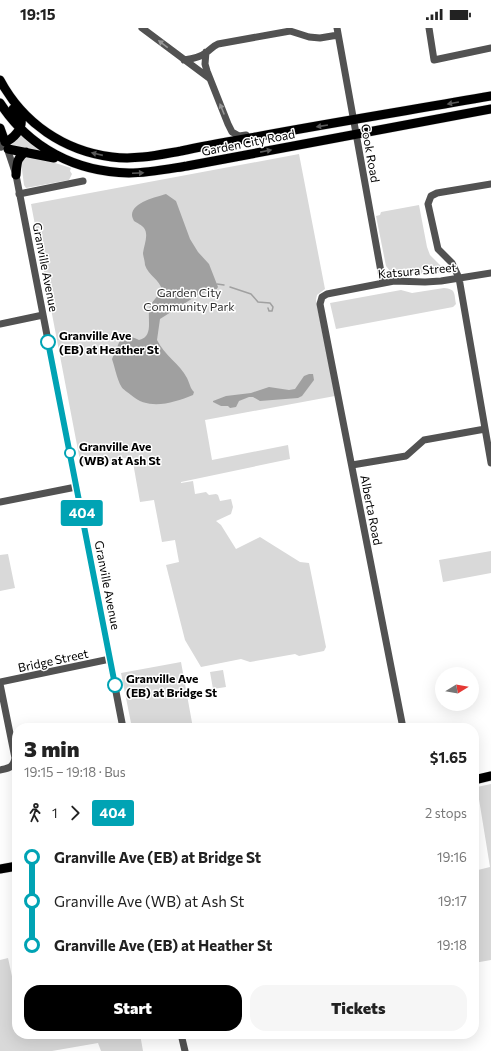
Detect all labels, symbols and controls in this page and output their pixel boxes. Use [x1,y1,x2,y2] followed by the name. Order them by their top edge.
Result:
[20,5,56,23] text: 19:15
[157,40,168,48] one-way arrow
[446,100,459,106] one-way arrow
[218,102,224,114] one-way arrow
[316,123,328,129] one-way arrow
[359,123,383,184] street label: Cook Road
[200,126,296,158] street label: Garden City Road
[260,148,272,154] one-way arrow
[91,151,103,157] one-way arrow
[132,169,144,176] one-way arrow
[30,221,62,313] street label: Granville Avenue
[377,260,457,280] street label: Katsura Street
[143,285,235,313] park label: Garden City Community Park
[59,328,159,356] place label: Granville Ave (EB) at Heather St
[40,334,56,350] marker: Granville Ave (EB) at Heather St
[79,439,161,467] place label: Granville Ave (WB) at Ash St
[64,447,76,459] marker: Granville Ave (WB) at Ash St
[358,474,386,546] street label: Alberta Road
[59,500,105,526] line badge: 404
[69,504,95,521] text: 404
[92,539,124,631] street label: Granville Avenue
[17,646,89,674] street label: Bridge Street
[435,667,479,711] north arrow
[435,667,479,711] map controls
[126,671,217,699] place label: Granville Ave (EB) at Bridge St
[107,677,123,693] marker: Granville Ave (EB) at Bridge St
[24,735,80,762] text: 3 min
[430,748,467,766] text: $1.65
[24,764,126,780] text: 19:15 – 19:18 · Bus
[24,802,46,824] icon: walk
[64,802,86,824] icon: forward
[100,804,126,821] text: 404
[52,805,58,821] text: 1
[425,805,467,821] text: 2 stops
[54,848,261,866] text: Granville Ave (EB) at Bridge St
[437,849,467,865] text: 19:16
[54,892,245,910] text: Granville Ave (WB) at Ash St
[438,893,467,909] text: 19:17
[54,936,272,954] text: Granville Ave (EB) at Heather St
[437,937,467,953] text: 19:18
[24,985,242,1031] button: Start
[250,985,467,1031] button: Tickets

